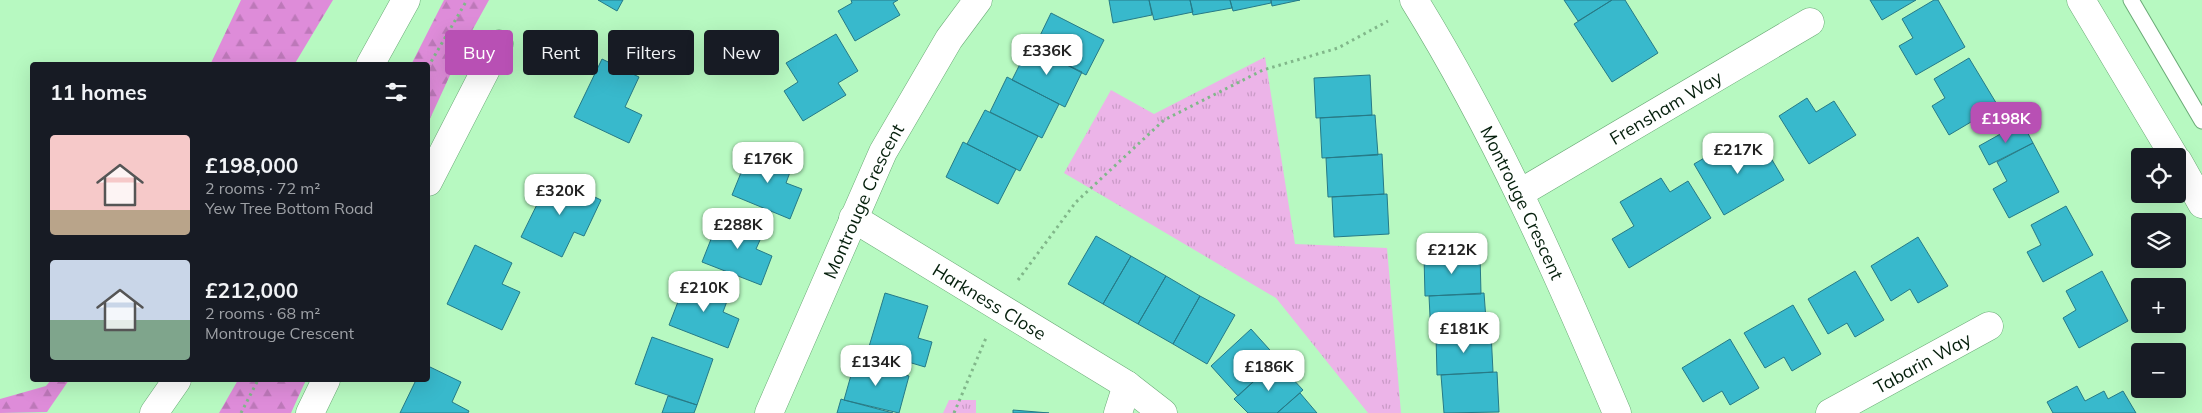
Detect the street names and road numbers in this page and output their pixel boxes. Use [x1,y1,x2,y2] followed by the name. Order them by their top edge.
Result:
[1605,65,1726,149] street label: Frensham Way
[818,119,909,282] street label: Montrouge Crescent
[1476,122,1569,283] street label: Montrouge Crescent
[929,258,1051,345] street label: Harkness Close
[1870,327,1975,398] street label: Tabarin Way

